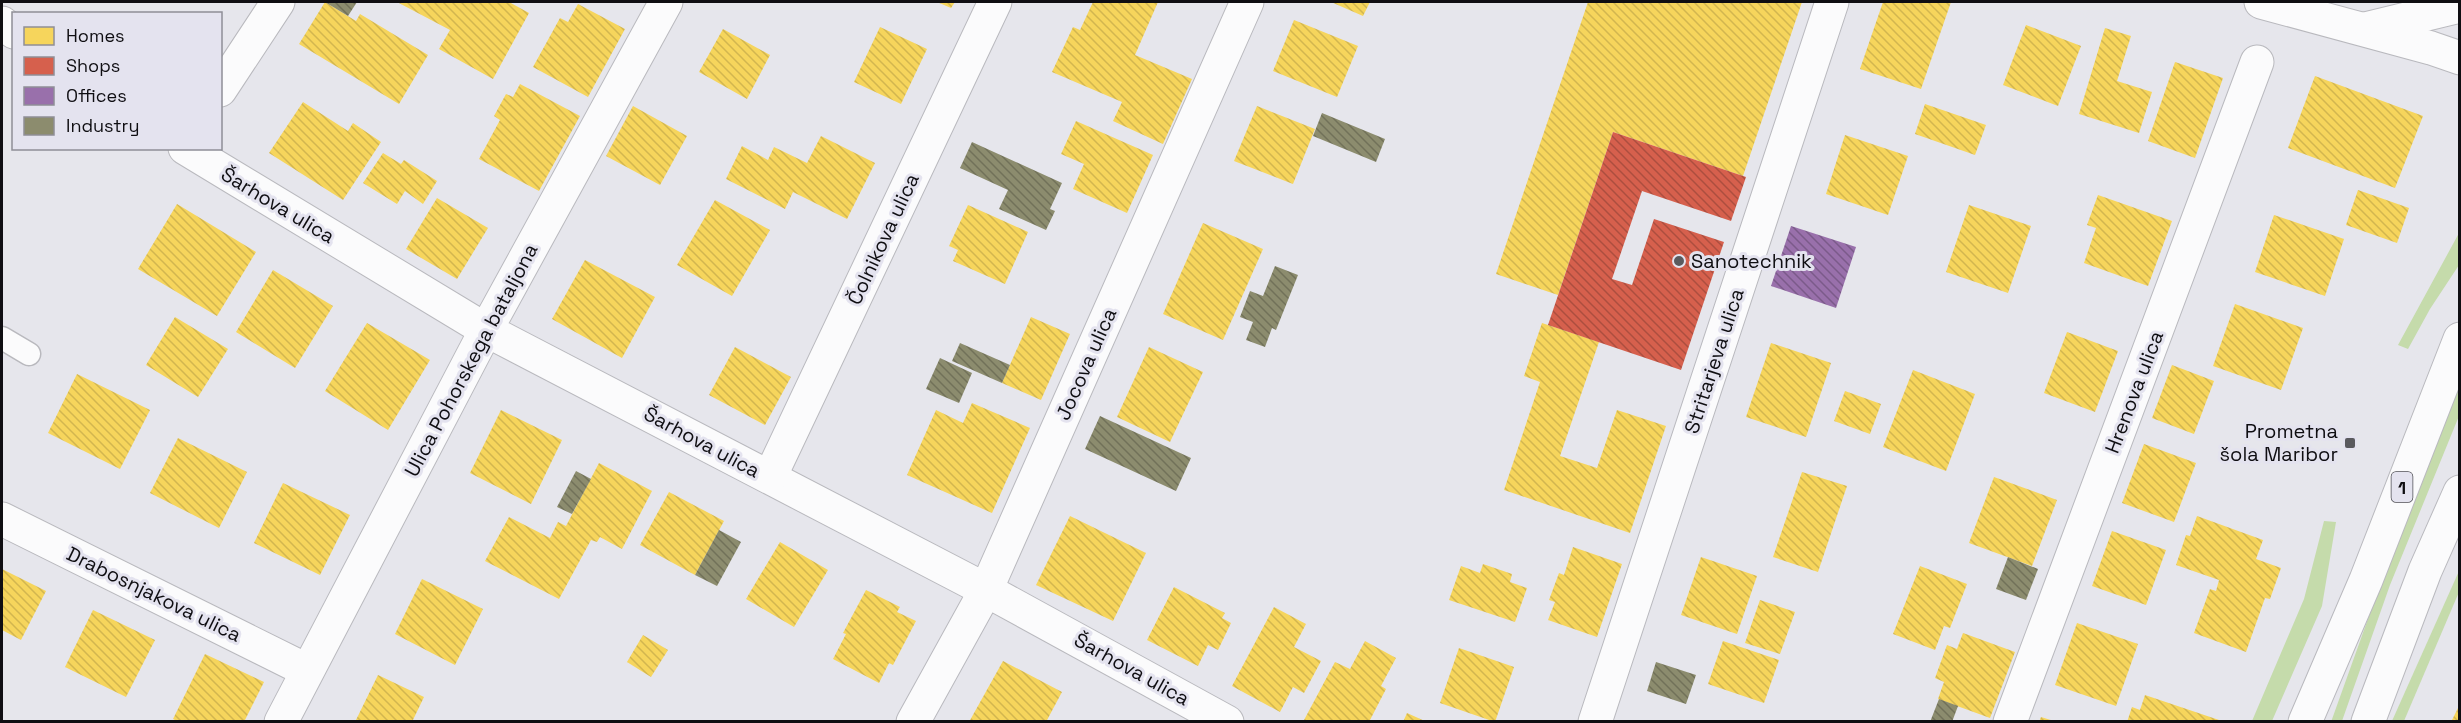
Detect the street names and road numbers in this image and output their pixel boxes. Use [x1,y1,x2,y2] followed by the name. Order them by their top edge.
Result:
[216,161,340,249] street label: Šarhova ulica
[841,169,925,309] street label: Čolnikova ulica
[398,239,544,481] street label: Ulica Pohorskega bataljona
[1678,285,1750,437] street label: Stritarjeva ulica
[1050,304,1122,424] street label: Jocova ulica
[2099,327,2169,457] street label: Hrenova ulica
[639,400,765,484] street label: Šarhova ulica
[2392,472,2412,502] road number: 1
[62,540,246,648] street label: Drabosnjakova ulica
[1070,627,1194,711] street label: Šarhova ulica

